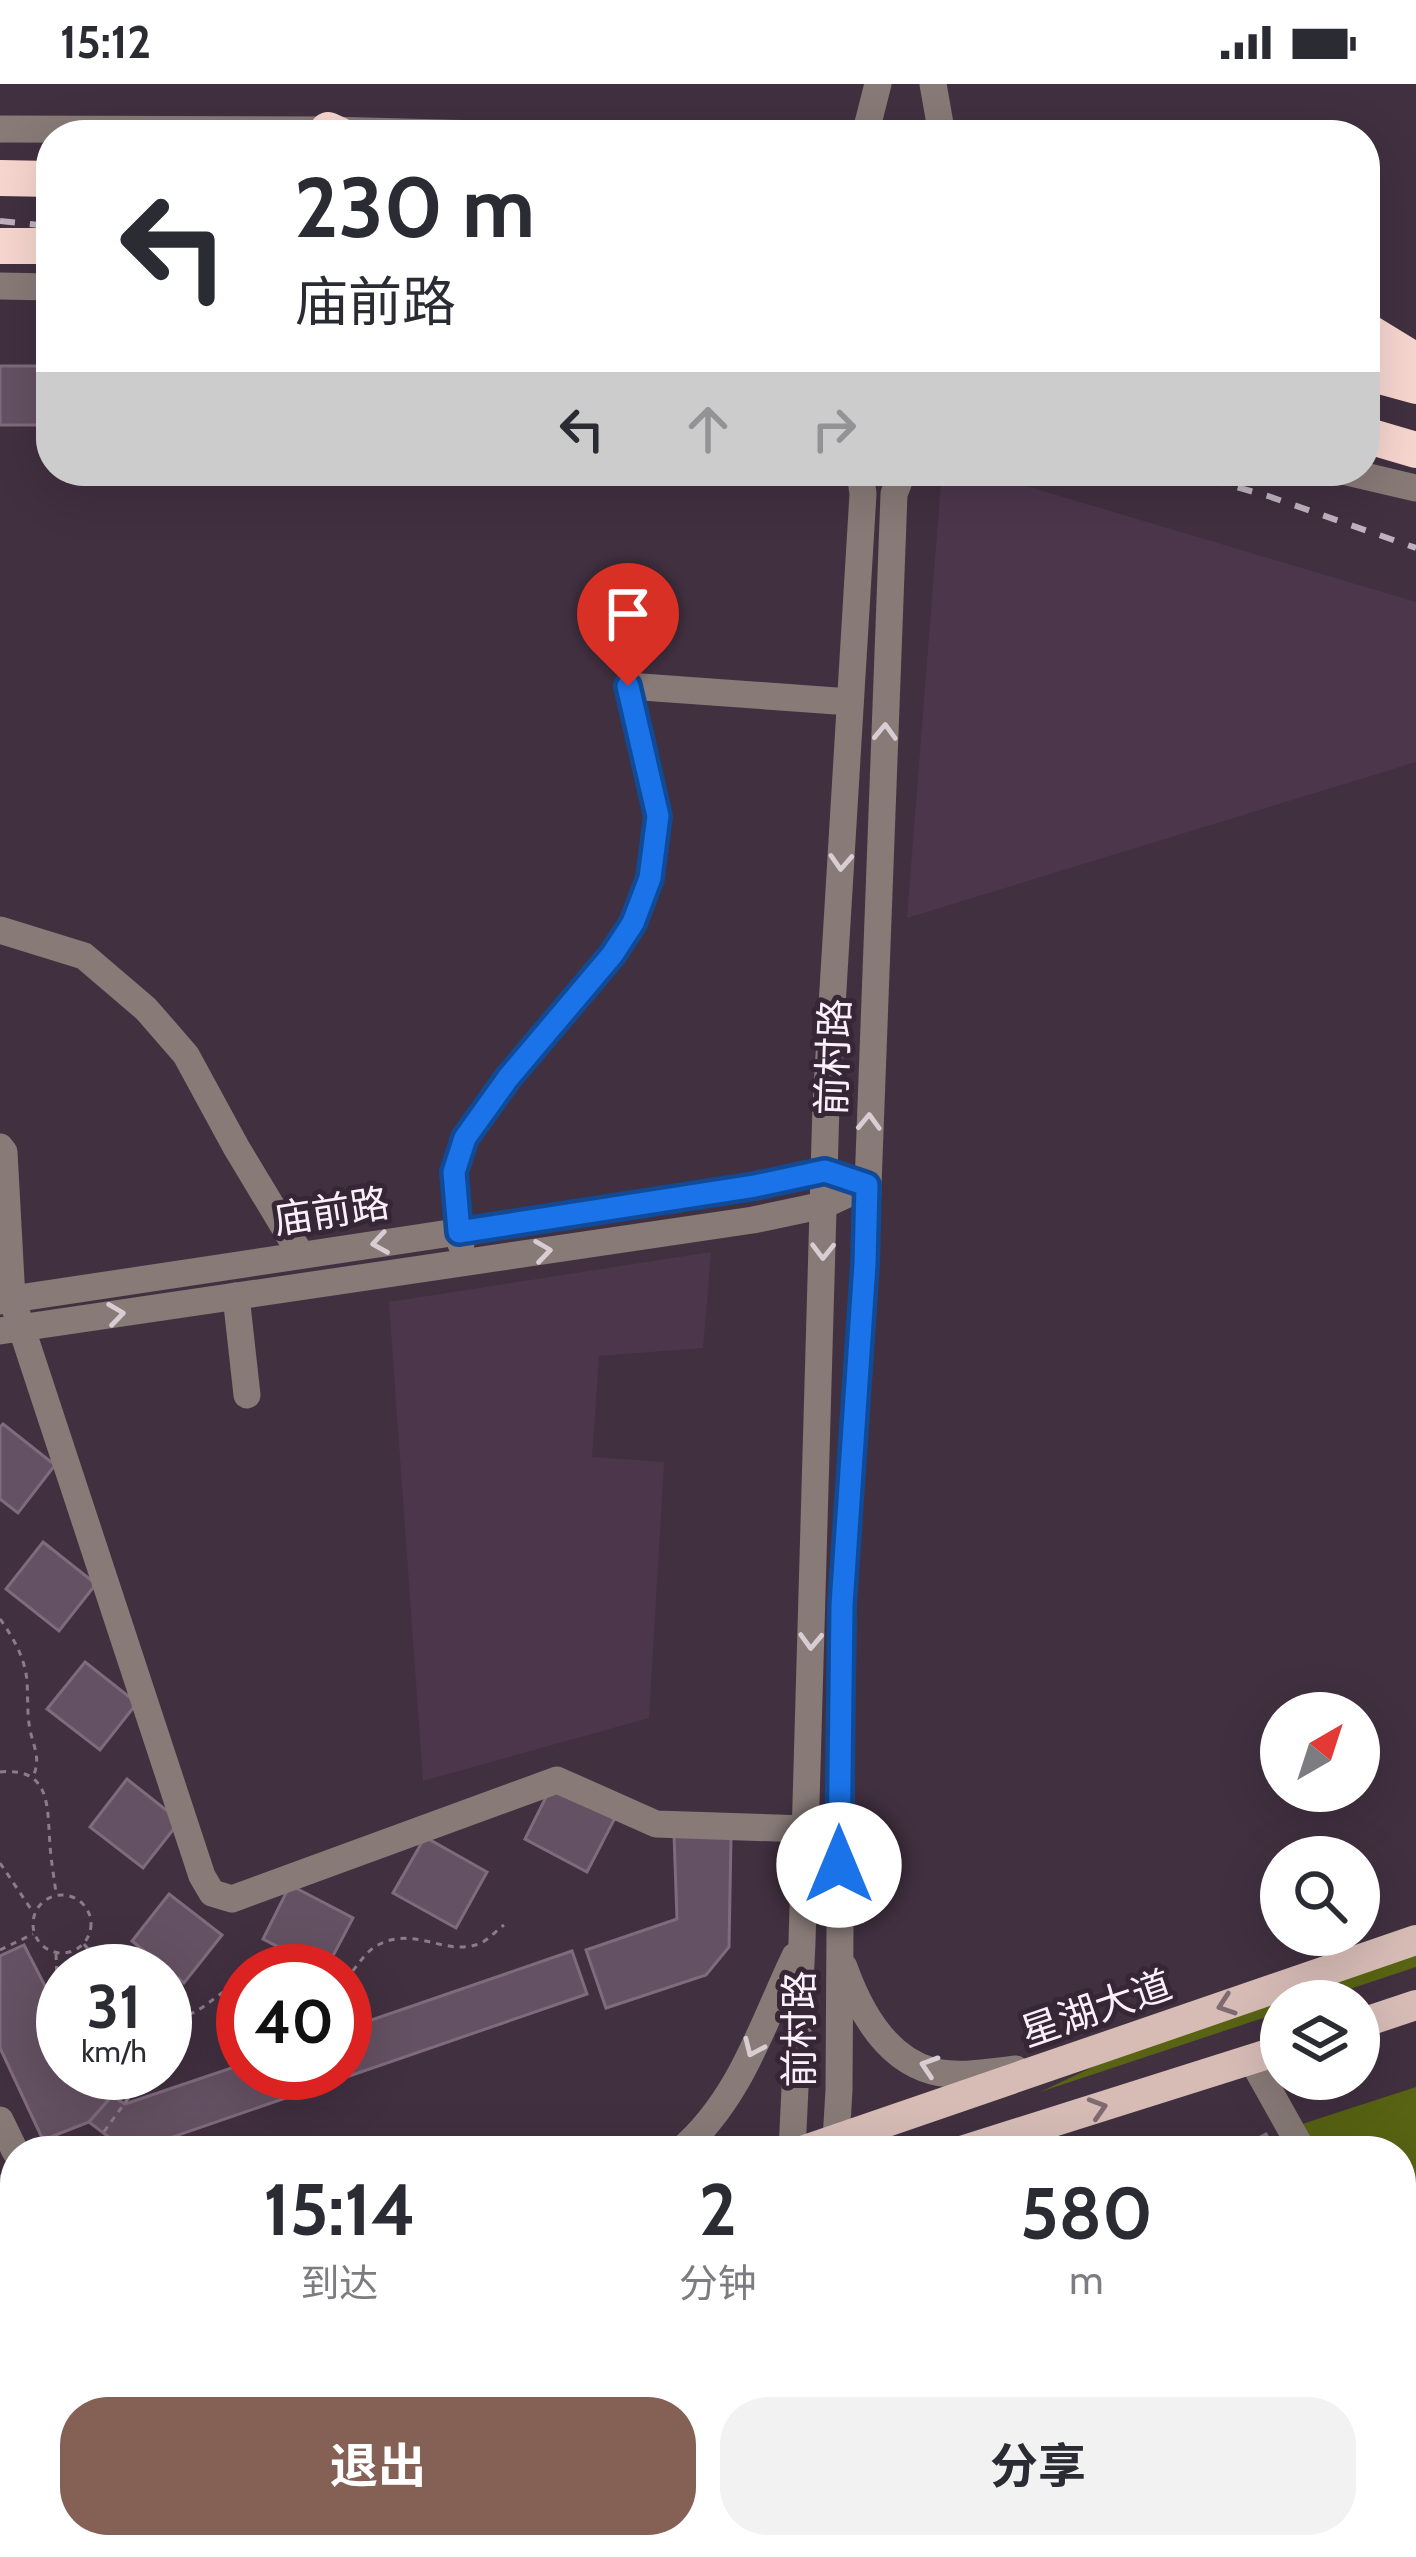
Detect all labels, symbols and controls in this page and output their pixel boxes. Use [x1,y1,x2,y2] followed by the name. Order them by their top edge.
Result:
[60,15,151,69] text: 15:12
[294,156,535,258] text: 230 m
[96,168,252,324] icon: left
[294,269,456,335] text: 庙前路
[549,396,615,462] icon: left
[675,396,741,462] icon: ahead
[801,396,867,462] icon: right
[577,563,679,686] pin
[595,581,661,647] icon: arrive
[871,722,897,741] one-way arrow
[828,853,854,872] one-way arrow
[807,998,859,1116] street label: 前村路
[856,1112,882,1131] one-way arrow
[269,1178,393,1244] street label: 庙前路
[371,1229,390,1255] one-way arrow
[533,1239,553,1265] one-way arrow
[811,1243,837,1261] one-way arrow
[106,1302,126,1328] one-way arrow
[799,1632,825,1651] one-way arrow
[1260,1692,1380,1812] north arrow
[1260,1692,1380,2100] map controls
[776,1802,902,1928] position arrow
[1260,1836,1380,1956] button: search
[216,1944,372,2100] speed limit sign: 40
[1014,1960,1178,2056] street label: 星湖大道
[87,1970,141,2043] text: 31
[775,1970,823,2088] street label: 前村路
[1260,1980,1380,2100] button: layers
[1217,1991,1238,2015] one-way arrow
[81,2033,147,2070] text: km/h
[744,2036,768,2057] one-way arrow
[919,2055,940,2080] one-way arrow
[1087,2097,1108,2122] one-way arrow
[263,2166,416,2253] text: 15:14
[699,2166,737,2253] text: 2
[1020,2170,1153,2257] text: 580
[1069,2256,1103,2304] text: m
[300,2259,378,2307] text: 到达
[679,2259,757,2307] text: 分钟
[60,2397,696,2535] button: 退出
[720,2397,1356,2535] button: 分享

